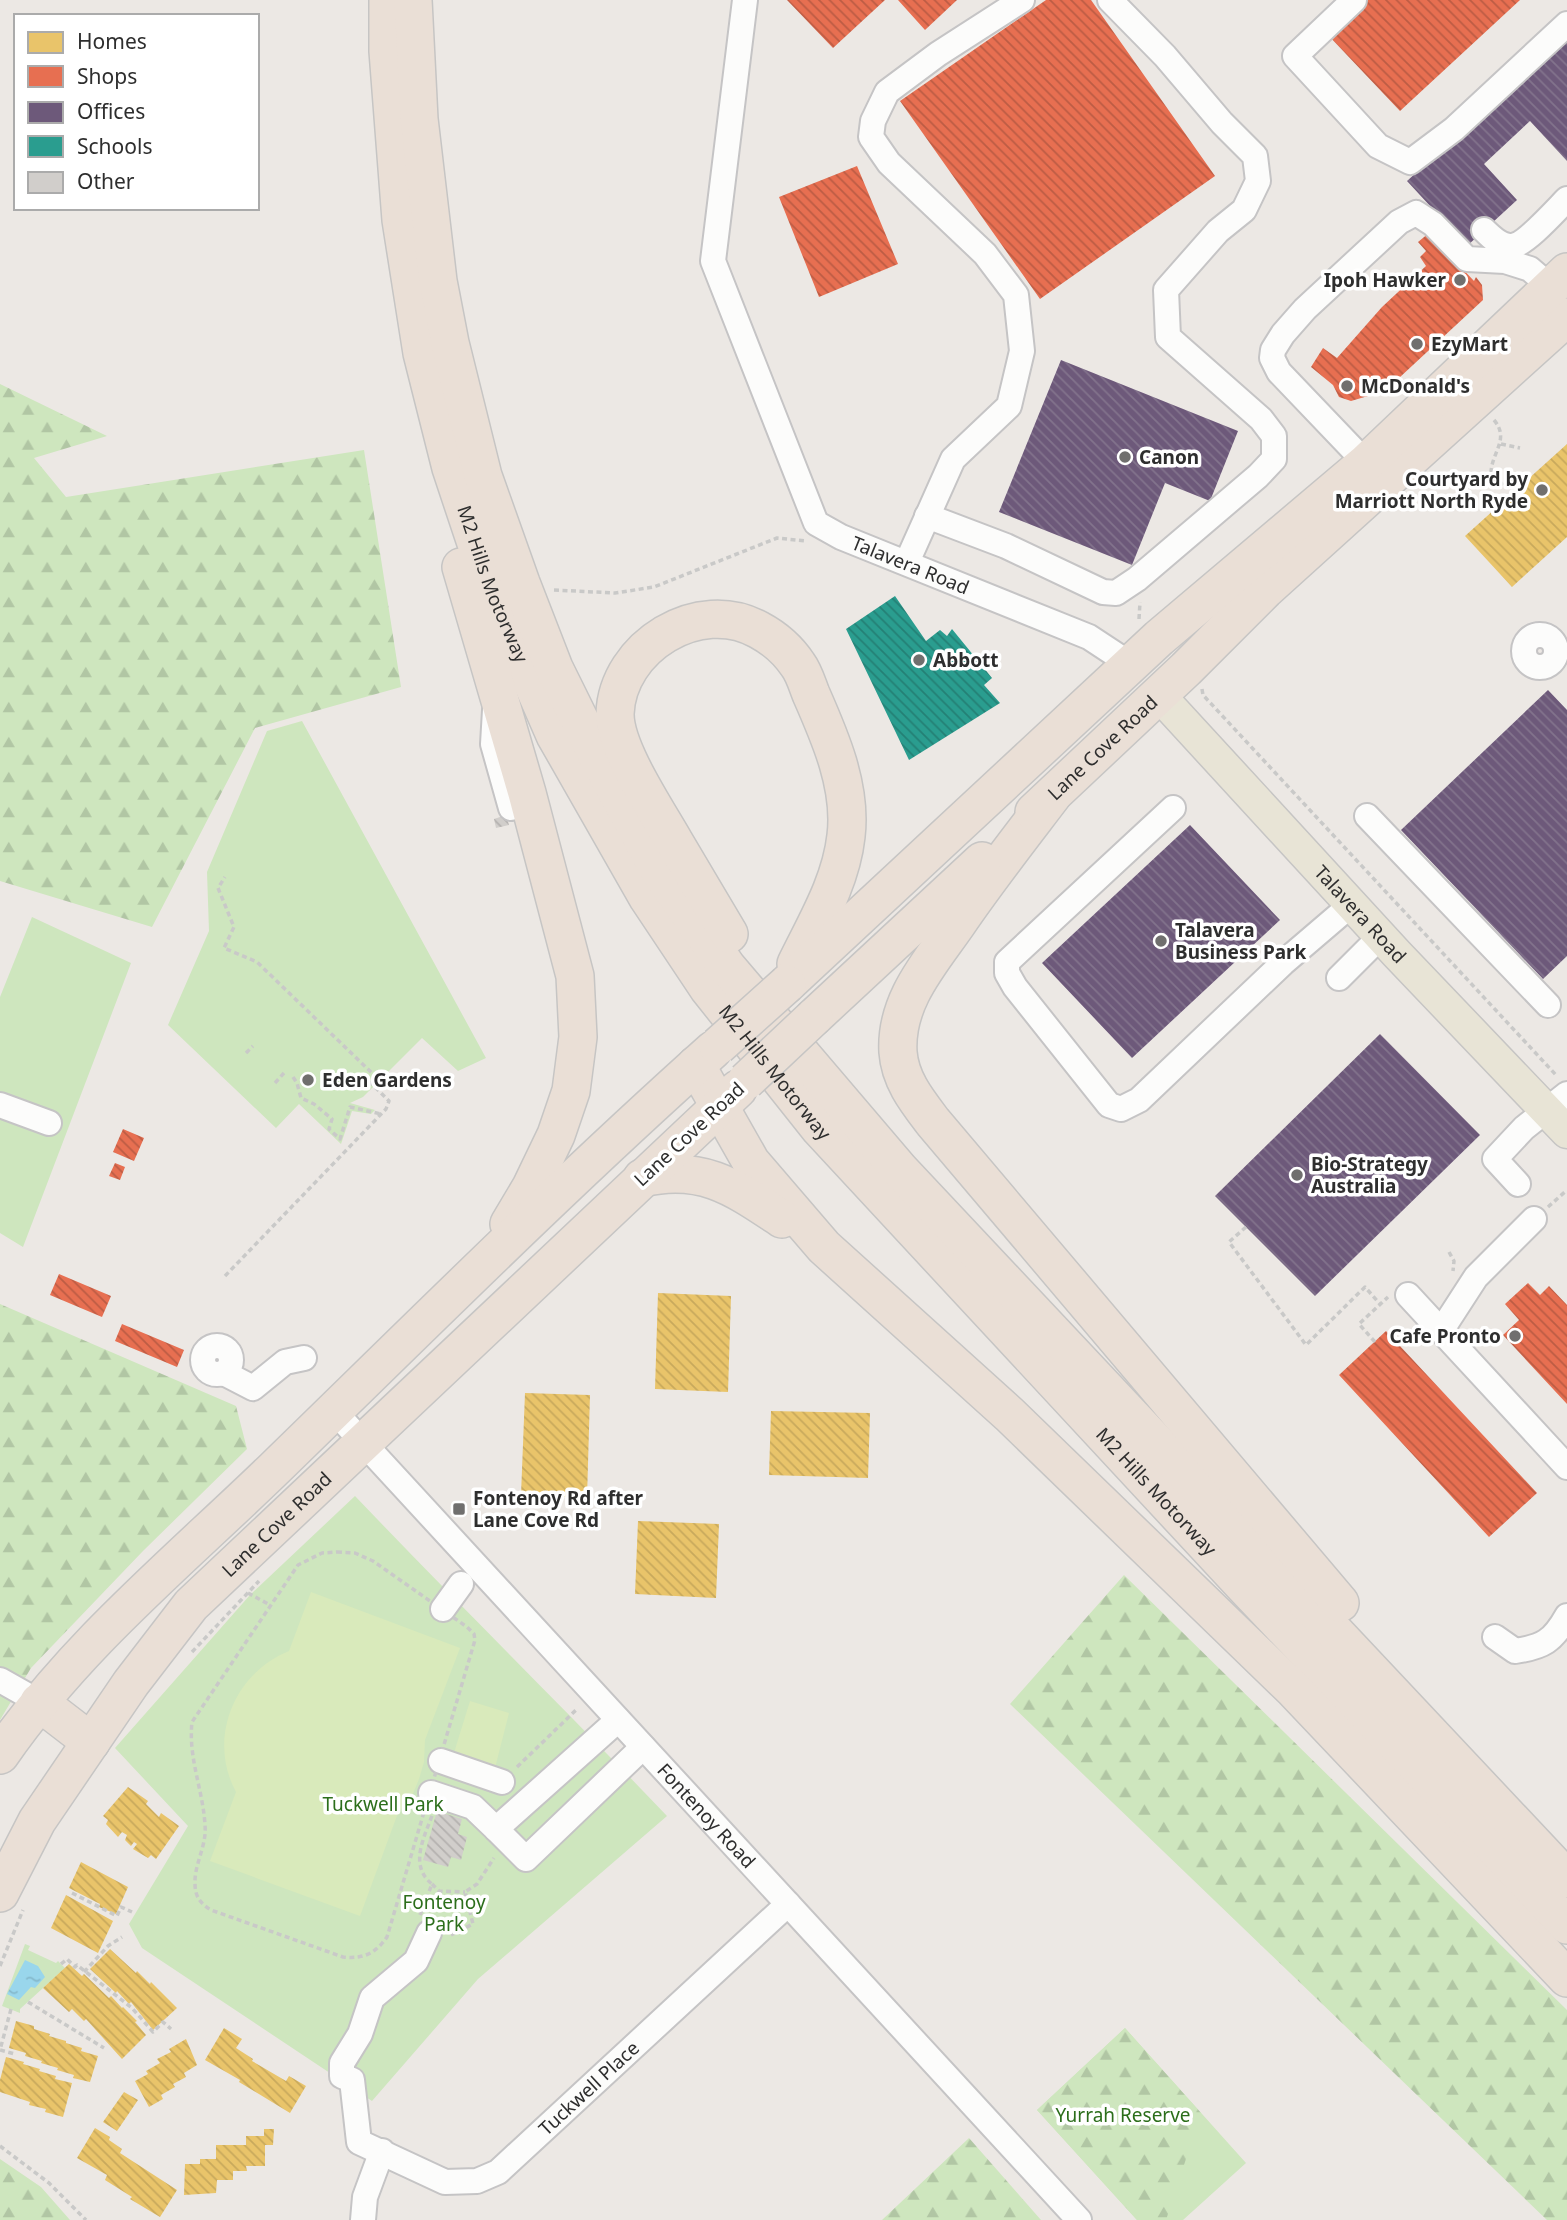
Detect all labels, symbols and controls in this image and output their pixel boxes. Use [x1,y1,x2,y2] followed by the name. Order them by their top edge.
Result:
[14,14,259,210] legend
[77,27,147,55] text: Homes
[77,62,137,90] text: Shops
[77,97,145,125] text: Offices
[77,132,152,160] text: Schools
[77,167,135,195] text: Other
[1324,267,1446,293] place label: Ipoh Hawker
[1452,272,1468,288] marker: Ipoh Hawker
[1431,331,1508,357] place label: EzyMart
[1409,336,1425,352] marker: EzyMart
[1361,373,1470,399] place label: McDonald's
[1339,378,1355,394] marker: McDonald's
[1139,444,1199,470] place label: Canon
[1117,449,1133,465] marker: Canon
[1335,466,1528,514] place label: Courtyard by Marriott North Ryde
[1534,482,1550,498] marker: Courtyard by Marriott North Ryde
[451,502,535,667] street label: M2 Hills Motorway
[848,530,973,600] street label: Talavera Road
[933,647,999,673] place label: Abbott
[911,652,927,668] marker: Abbott
[1042,689,1163,806] street label: Lane Cove Road
[1309,860,1412,969] street label: Talavera Road
[1175,917,1307,965] place label: Talavera Business Park
[1153,933,1169,949] marker: Talavera Business Park
[713,999,837,1146] street label: M2 Hills Motorway
[322,1067,452,1093] place label: Eden Gardens
[300,1072,316,1088] marker: Eden Gardens
[628,1076,750,1192] street label: Lane Cove Road
[1311,1151,1428,1199] place label: Bio-Strategy Australia
[1289,1167,1305,1183] marker: Bio-Strategy Australia
[1390,1323,1501,1349] place label: Cafe Pronto
[1507,1328,1523,1344] marker: Cafe Pronto
[1090,1422,1223,1561] street label: M2 Hills Motorway
[216,1466,337,1583] street label: Lane Cove Road
[473,1485,644,1533] place label: Fontenoy Rd after Lane Cove Rd
[451,1501,467,1517] marker: Fontenoy Rd after Lane Cove Rd
[652,1758,761,1874] street label: Fontenoy Road
[322,1791,444,1817] park label: Tuckwell Park
[402,1889,486,1937] park label: Fontenoy Park
[533,2035,645,2141] street label: Tuckwell Place
[1055,2102,1191,2128] park label: Yurrah Reserve

